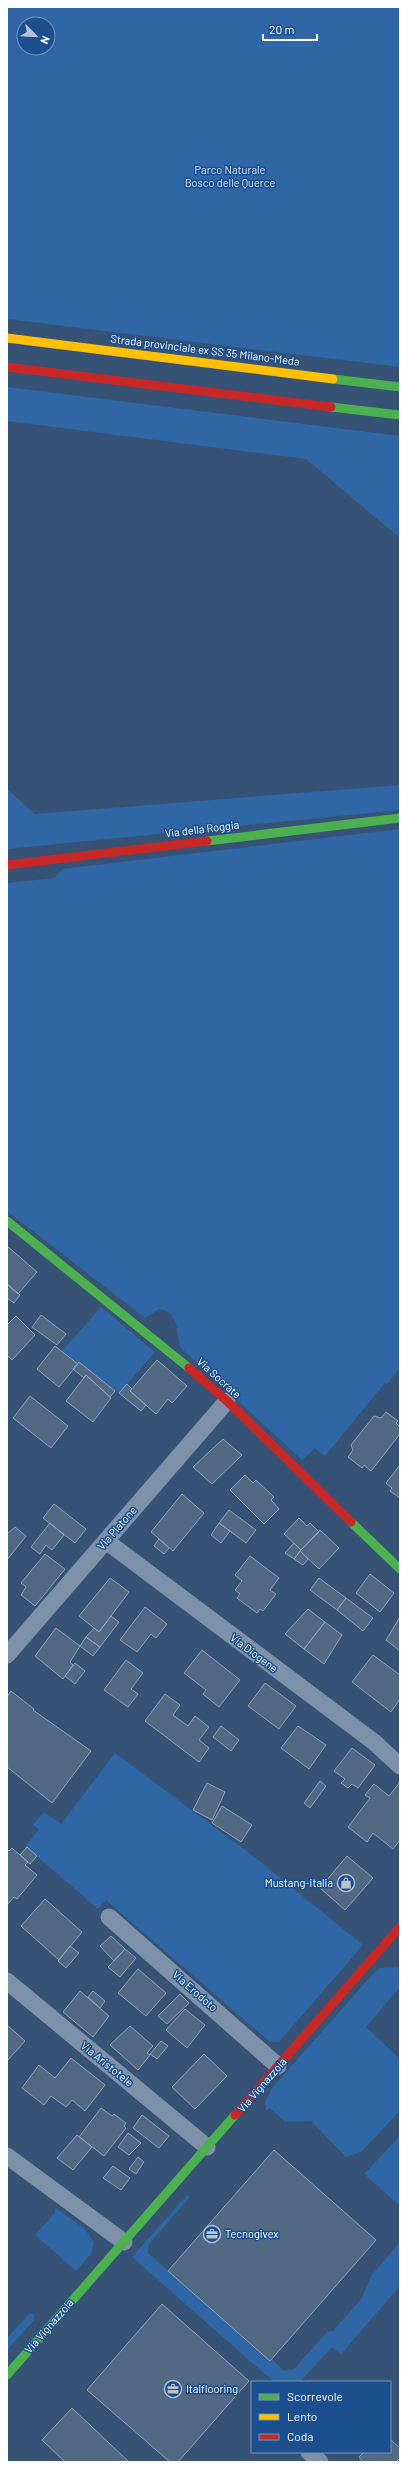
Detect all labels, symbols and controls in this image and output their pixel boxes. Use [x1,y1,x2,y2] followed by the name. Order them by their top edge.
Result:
[16,16,56,56] north arrow
[263,16,317,42] scale bar
[269,22,295,36] text: 20 m
[38,34,53,46] text: N
[185,163,275,189] park label: Parco Naturale Bosco delle Querce
[110,331,300,368] street label: Strada provinciale ex SS 35 Milano-Meda
[164,817,240,840] street label: Via della Roggia
[195,1355,244,1401] street label: Via Socrate
[94,1503,139,1552] street label: Via Platone
[228,1631,281,1675] street label: Via Diogene
[336,1873,356,1893] shop icon: Mustang-italia
[265,1876,333,1889] place label: Mustang-italia
[170,1968,221,2014] street label: Via Erodoto
[78,2039,136,2089] street label: Via Aristotele
[234,2055,289,2115] street label: Via Vignazzola
[202,2224,222,2244] office icon: Tecnogivex
[225,2227,279,2240] place label: Tecnogivex
[21,2296,76,2356] street label: Via Vignazzola
[163,2379,183,2399] office icon: Italflooring
[251,2381,391,2453] legend
[186,2382,238,2395] place label: Italflooring
[287,2389,343,2403] text: Scorrevole
[287,2409,317,2423] text: Lento
[287,2429,314,2443] text: Coda

